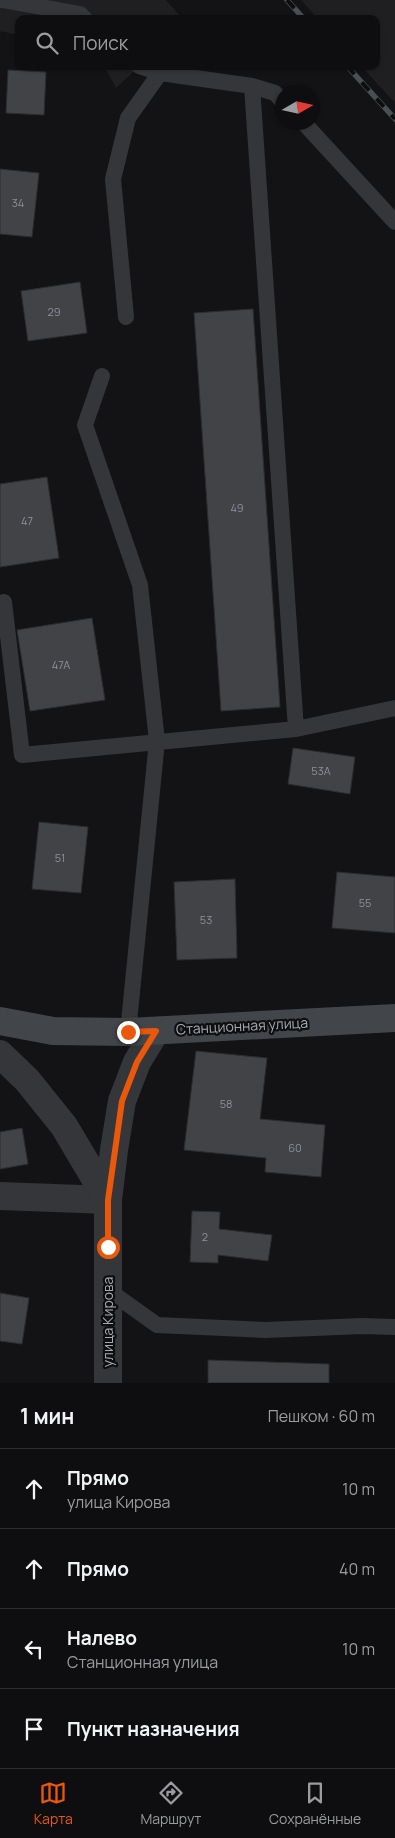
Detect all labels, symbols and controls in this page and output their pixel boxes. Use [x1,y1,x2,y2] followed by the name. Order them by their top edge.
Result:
[15,15,380,70] search box
[33,29,61,57] icon: search
[73,30,128,56] text: Поиск
[275,85,320,130] north arrow
[12,195,24,210] house number: 34
[47,304,61,319] house number: 29
[230,500,244,515] house number: 49
[21,513,33,528] house number: 47
[52,657,70,672] house number: 47А
[311,763,331,778] house number: 53А
[55,850,65,865] house number: 51
[359,895,371,910] house number: 55
[200,912,212,927] house number: 53
[175,1013,308,1038] street label: Станционная улица
[117,1021,140,1044] route end
[220,1096,232,1111] house number: 58
[288,1140,302,1155] house number: 60
[202,1229,208,1244] house number: 2
[97,1236,120,1259] route start
[98,1277,117,1367] street label: улица Кирова
[20,1402,74,1430] text: 1 мин
[268,1405,375,1427] text: Пешком · 60 m
[67,1465,129,1491] text: Прямо
[20,1475,48,1503] icon: ahead
[342,1478,375,1500] text: 10 m
[67,1491,170,1513] text: улица Кирова
[20,1555,48,1583] icon: ahead
[67,1556,129,1582] text: Прямо
[339,1558,375,1580] text: 40 m
[67,1625,137,1651] text: Налево
[20,1635,48,1663] icon: left
[342,1638,375,1660] text: 10 m
[67,1651,218,1673] text: Станционная улица
[20,1715,48,1743] icon: arrive
[67,1716,240,1742] text: Пункт назначения
[34,1779,73,1828] tab: Карта
[140,1779,201,1828] tab: Маршрут
[269,1779,361,1828] tab: Сохранённые

